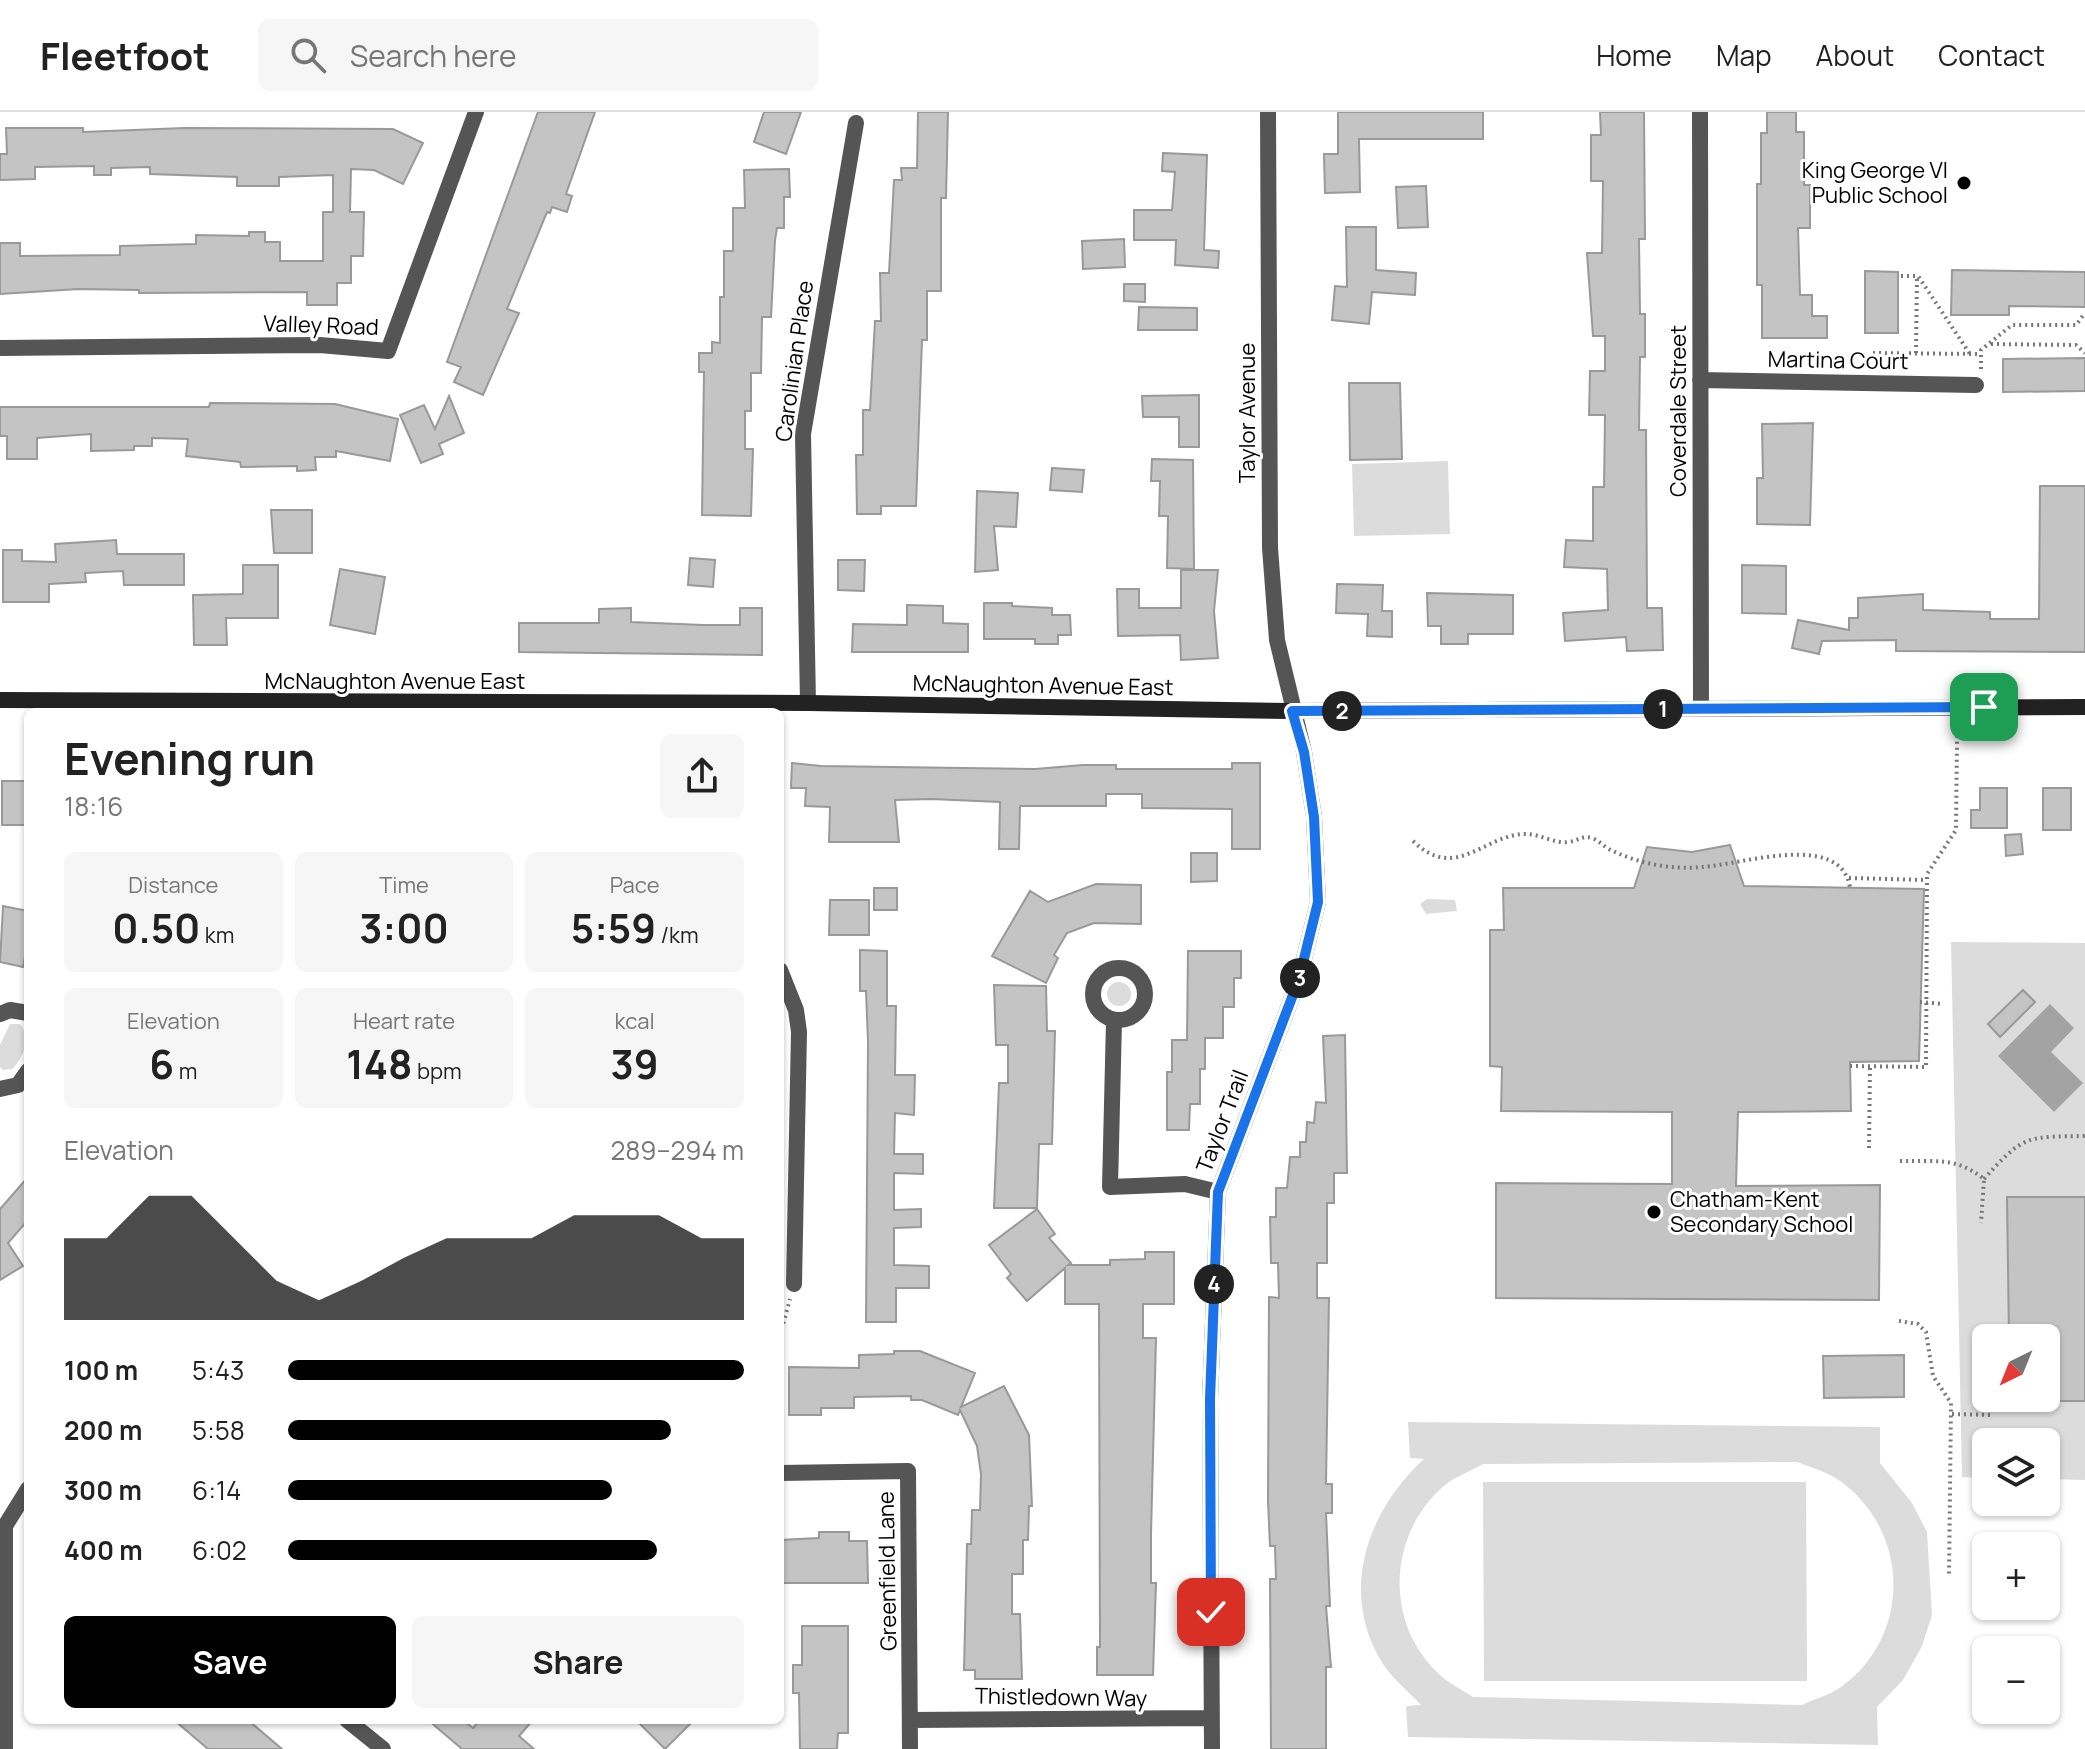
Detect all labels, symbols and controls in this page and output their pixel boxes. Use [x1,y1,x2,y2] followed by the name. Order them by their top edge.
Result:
[258,19,818,91] search box
[40,29,210,81] text: Fleetfoot
[286,33,330,77] icon: search
[350,35,517,76] text: Search here
[1596,36,1672,74] text: Home
[1716,36,1772,74] text: Map
[1816,36,1894,74] text: About
[1938,36,2045,74] text: Contact
[1802,155,1948,210] place label: King George VI Public School
[1955,174,1973,192] marker: King George VI Public School
[768,278,820,443] street label: Carolinian Place
[263,308,379,342] street label: Valley Road
[1663,325,1693,497] street label: Coverdale Street
[1232,343,1262,483] street label: Taylor Avenue
[1767,344,1909,376] street label: Martina Court
[265,666,526,696] street label: McNaughton Avenue East
[912,668,1174,702] street label: McNaughton Avenue East
[1950,673,2018,741] pin
[1962,685,2006,729] icon: arrive
[1643,689,1683,729] pin: 1
[1322,691,1362,731] pin: 2
[1658,694,1668,724] text: 1
[1335,696,1349,726] text: 2
[64,728,315,788] text: Evening run
[660,734,744,818] button: share
[64,788,123,824] text: 18:16
[128,870,218,900] text: Distance
[379,870,429,900] text: Time
[610,870,660,900] text: Pace
[112,900,200,955] text: 0.50
[359,900,449,955] text: 3:00
[571,900,656,955] text: 5:59
[200,920,234,950] text: km
[656,920,699,950] text: /km
[1280,958,1320,998] pin: 3
[1294,963,1306,993] text: 3
[127,1006,220,1036] text: Elevation
[353,1006,455,1036] text: Heart rate
[615,1006,655,1036] text: kcal
[149,1036,174,1091] text: 6
[346,1036,413,1091] text: 148
[611,1036,659,1091] text: 39
[174,1056,197,1086] text: m
[413,1056,462,1086] text: bpm
[1189,1066,1255,1176] street label: Taylor Trail
[64,1132,174,1168] text: Elevation
[610,1132,744,1168] text: 289–294 m
[1670,1184,1853,1239] place label: Chatham-Kent Secondary School
[1645,1203,1663,1221] marker: Chatham-Kent Secondary School
[1194,1264,1234,1304] pin: 4
[1207,1269,1221,1299] text: 4
[1972,1324,2060,1412] north arrow
[1972,1324,2060,1724] map controls
[64,1352,138,1388] text: 100 m
[192,1352,245,1388] text: 5:43
[64,1412,142,1448] text: 200 m
[192,1412,245,1448] text: 5:58
[1972,1428,2060,1516] button: layers
[64,1472,142,1508] text: 300 m
[192,1472,241,1508] text: 6:14
[871,1491,903,1651] street label: Greenfield Lane
[64,1532,143,1568] text: 400 m
[192,1532,247,1568] text: 6:02
[1972,1532,2060,1620] button: +
[1177,1578,1245,1646] pin
[1189,1590,1233,1634] icon: check
[64,1616,396,1708] button: Save
[412,1616,744,1708] button: Share
[1972,1636,2060,1724] button: −
[975,1680,1148,1714] street label: Thistledown Way

